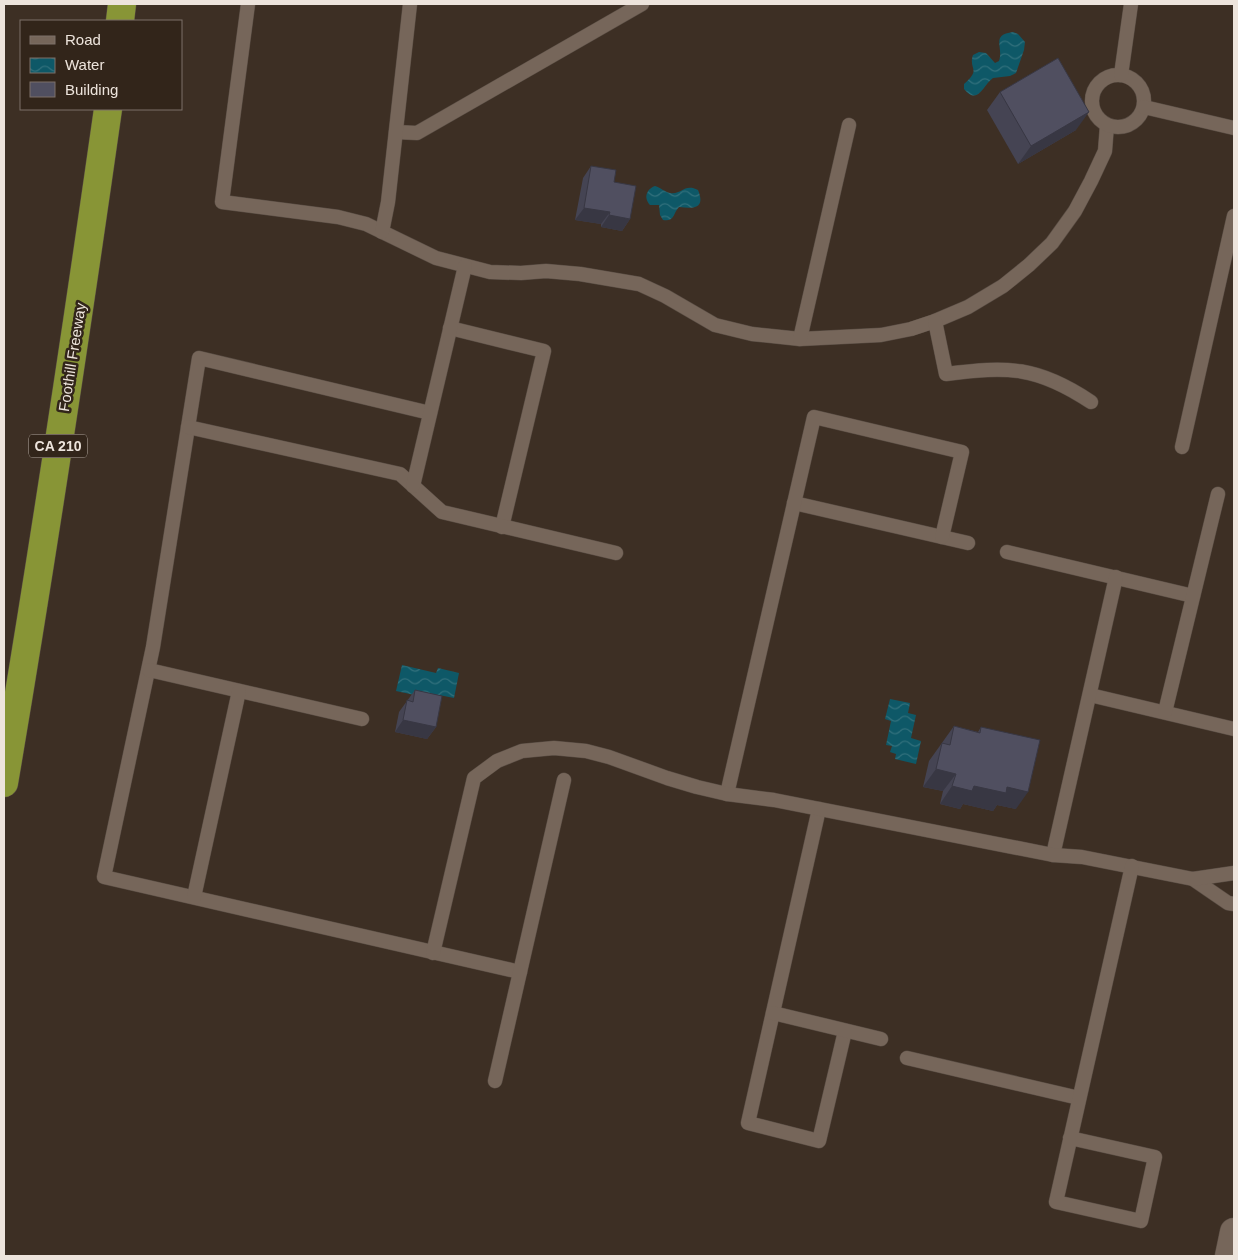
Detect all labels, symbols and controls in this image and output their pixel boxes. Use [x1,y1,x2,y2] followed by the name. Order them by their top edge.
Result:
[20,20,182,110] legend
[65,31,101,48] text: Road
[65,56,104,73] text: Water
[65,81,118,98] text: Building
[55,301,89,413] street label: Foothill Freeway
[29,434,87,458] road number: CA 210

